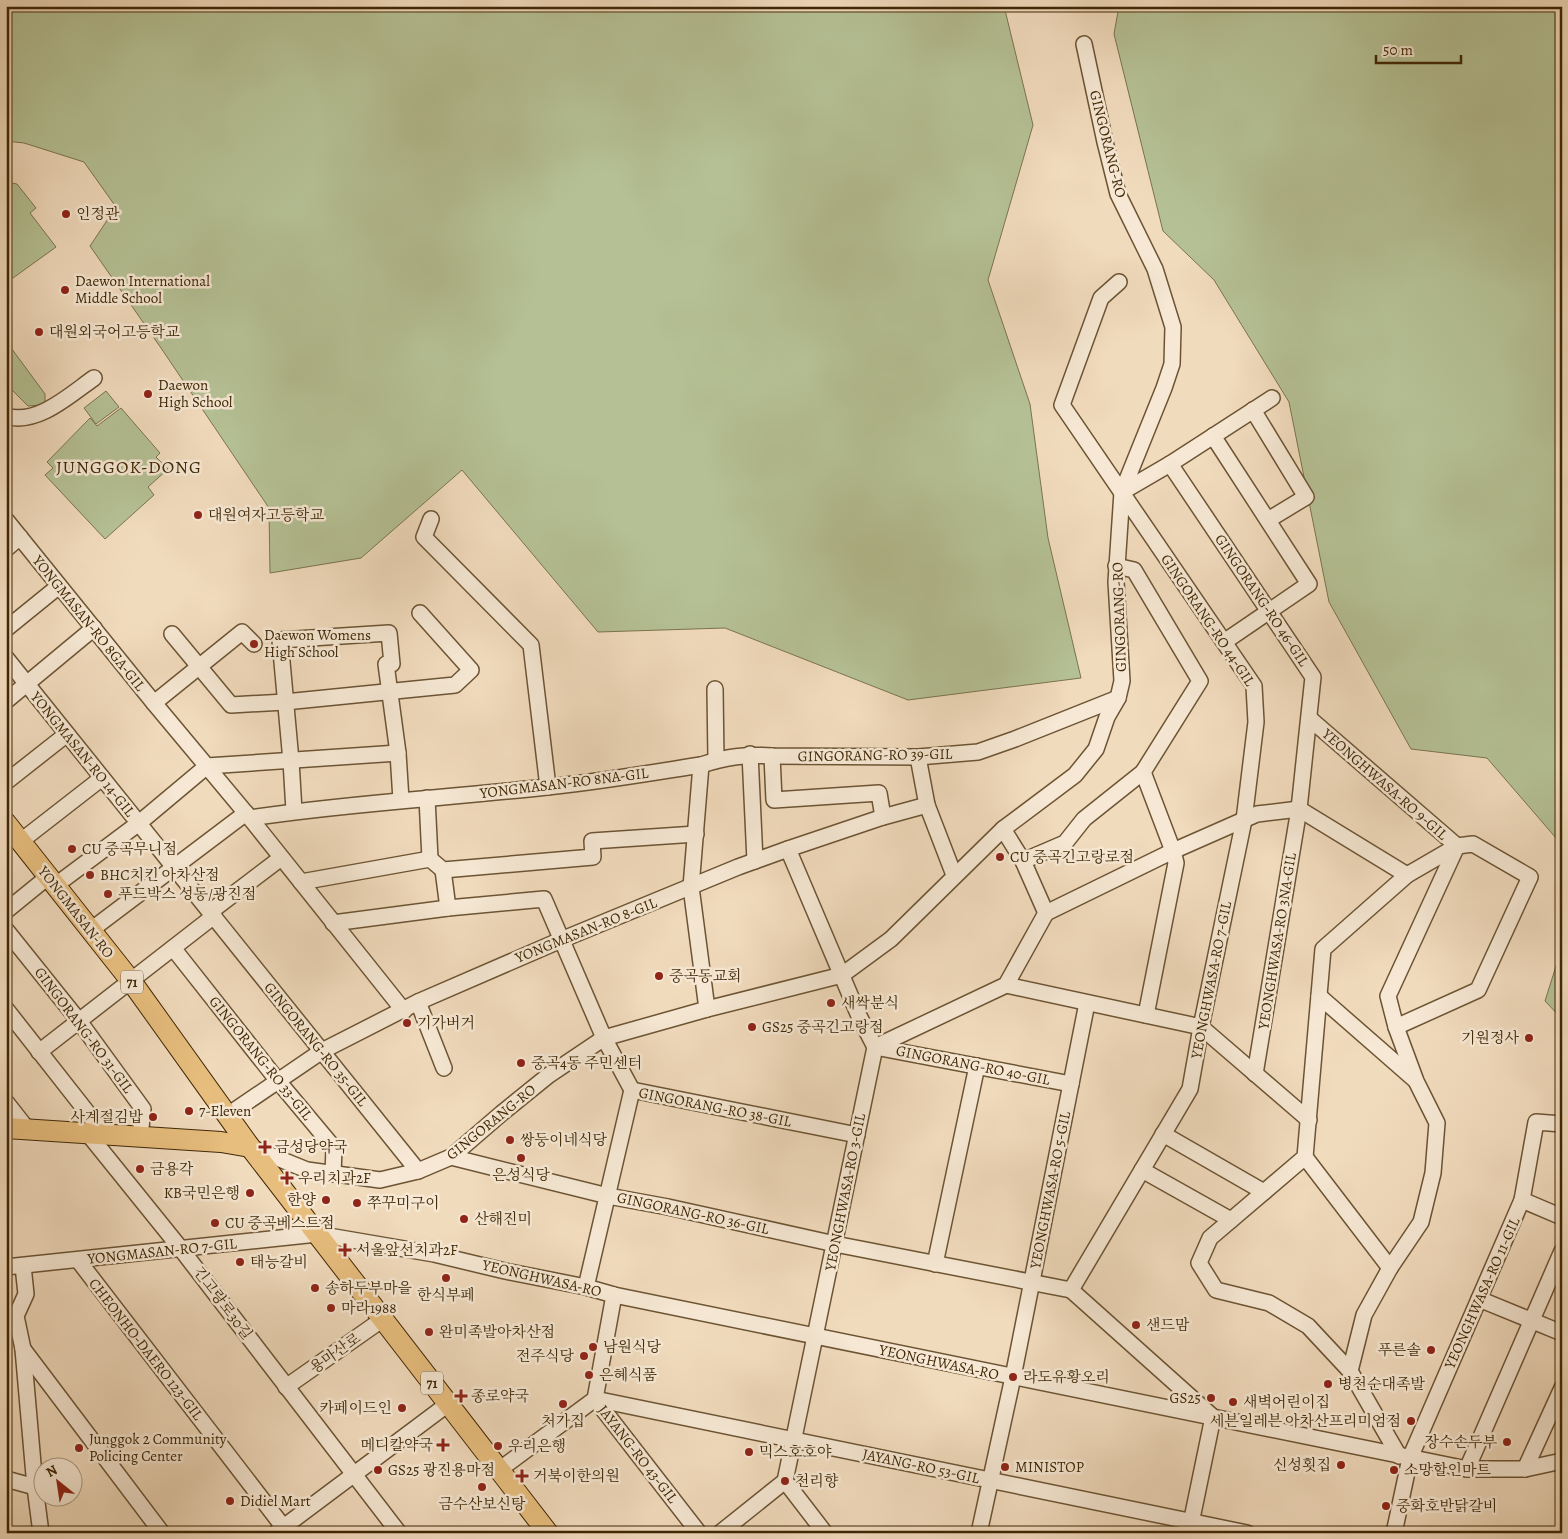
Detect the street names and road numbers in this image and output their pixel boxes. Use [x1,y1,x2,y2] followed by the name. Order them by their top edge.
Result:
[1085,88,1131,200] street label: GINGORANG-RO
[1210,530,1314,670] street label: GINGORANG-RO 46-GIL
[27,550,150,695] street label: YONGMASAN-RO 8GA-GIL
[1156,550,1260,690] street label: GINGORANG-RO 44-GIL
[1107,562,1131,672] street label: GINGORANG-RO
[26,686,140,821] street label: YONGMASAN-RO 14-GIL
[1317,723,1452,844] street label: YEONGHWASA-RO 9-GIL
[797,744,953,766] street label: GINGORANG-RO 39-GIL
[478,763,650,803] street label: YONGMASAN-RO 8NA-GIL
[1253,851,1301,1032] street label: YEONGHWASA-RO 3NA-GIL
[33,861,118,962] street label: YONGMASAN-RO
[511,892,660,968] street label: YONGMASAN-RO 8-GIL
[1186,899,1236,1061] street label: YEONGHWASA-RO 7-GIL
[30,963,138,1097] street label: GINGORANG-RO 31-GIL
[121,970,143,994] road number: 71
[260,978,373,1111] street label: GINGORANG-RO 35-GIL
[205,992,318,1124] street label: GINGORANG-RO 33-GIL
[894,1040,1052,1090] street label: GINGORANG-RO 40-GIL
[442,1080,540,1164] street label: GINGORANG-RO
[637,1082,793,1132] street label: GINGORANG-RO 38-GIL
[1025,1109,1075,1271] street label: YEONGHWASA-RO 5-GIL
[820,1111,870,1273] street label: YEONGHWASA-RO 3-GIL
[615,1187,771,1239] street label: GINGORANG-RO 36-GIL
[1439,1214,1525,1373] street label: YEONGHWASA-RO 11-GIL
[85,1233,238,1269] street label: YONGMASAN-RO 7-GIL
[479,1254,604,1301] street label: YEONGHWASA-RO
[189,1262,257,1344] street label: 긴고랑로30길
[84,1274,208,1424] street label: CHEONHO-DAERO 123-GIL
[306,1328,365,1378] street label: 용마산로
[876,1339,1001,1384] street label: YEONGHWASA-RO
[421,1372,443,1395] road number: 71
[593,1401,683,1507] street label: JAYANG-RO 43-GIL
[861,1444,982,1488] street label: JAYANG-RO 53-GIL

